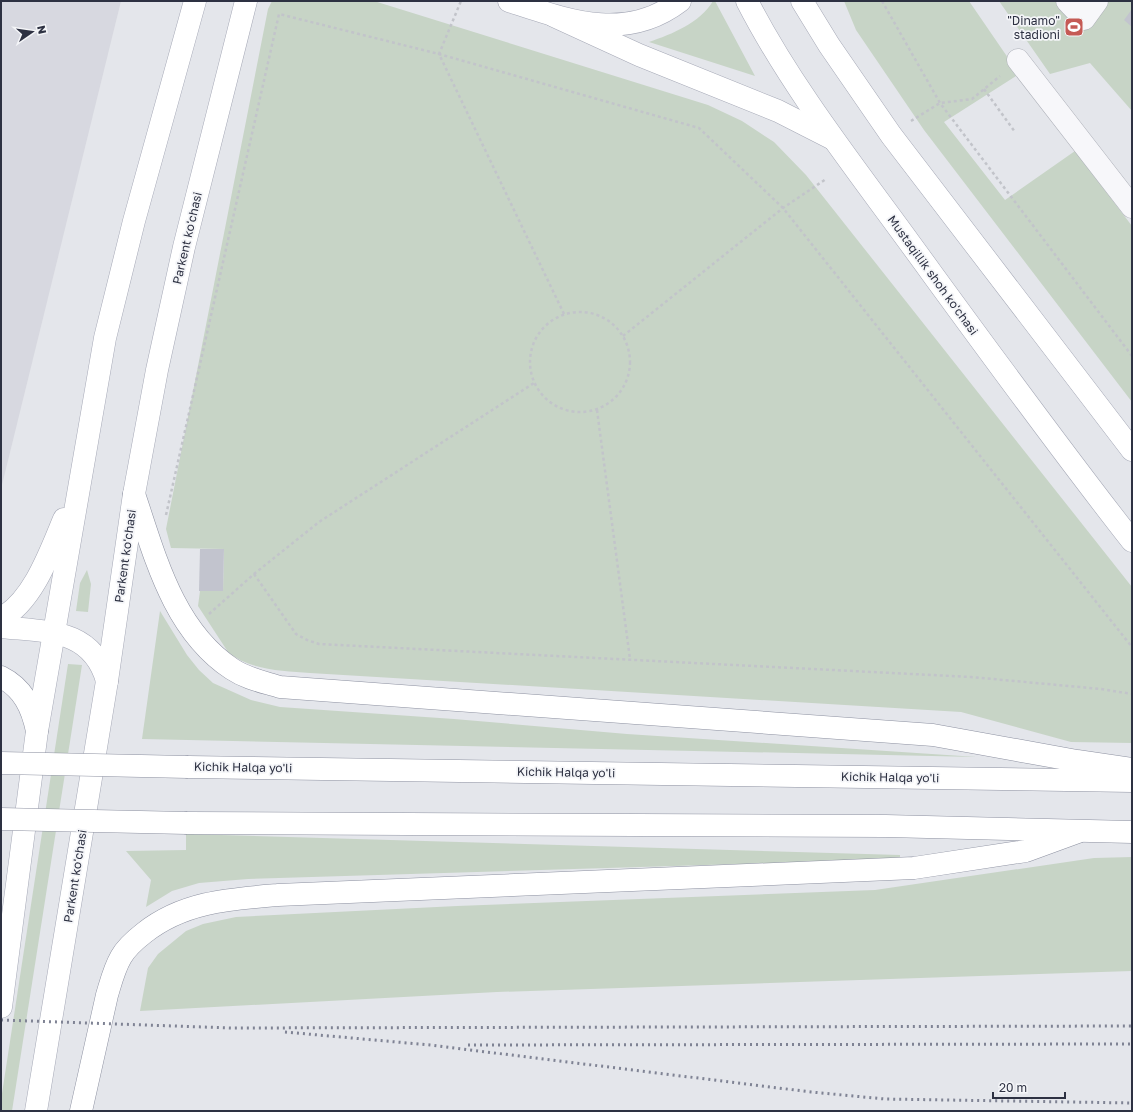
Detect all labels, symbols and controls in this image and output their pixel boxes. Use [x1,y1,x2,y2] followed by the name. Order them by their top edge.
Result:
[12,12,52,52] north arrow
[1007,13,1060,42] place label: "Dinamo" stadioni
[1063,16,1085,38] sports icon: "Dinamo" stadioni
[35,24,50,35] text: N
[169,190,205,286] street label: Parkent ko'chasi
[884,212,982,338] street label: Mustaqillik shoh ko'chasi
[111,508,139,604] street label: Parkent ko'chasi
[194,759,292,775] street label: Kichik Halqa yo'li
[517,764,615,780] street label: Kichik Halqa yo'li
[841,769,939,785] street label: Kichik Halqa yo'li
[60,828,90,924] street label: Parkent ko'chasi
[993,1074,1065,1100] scale bar
[999,1080,1027,1095] text: 20 m

